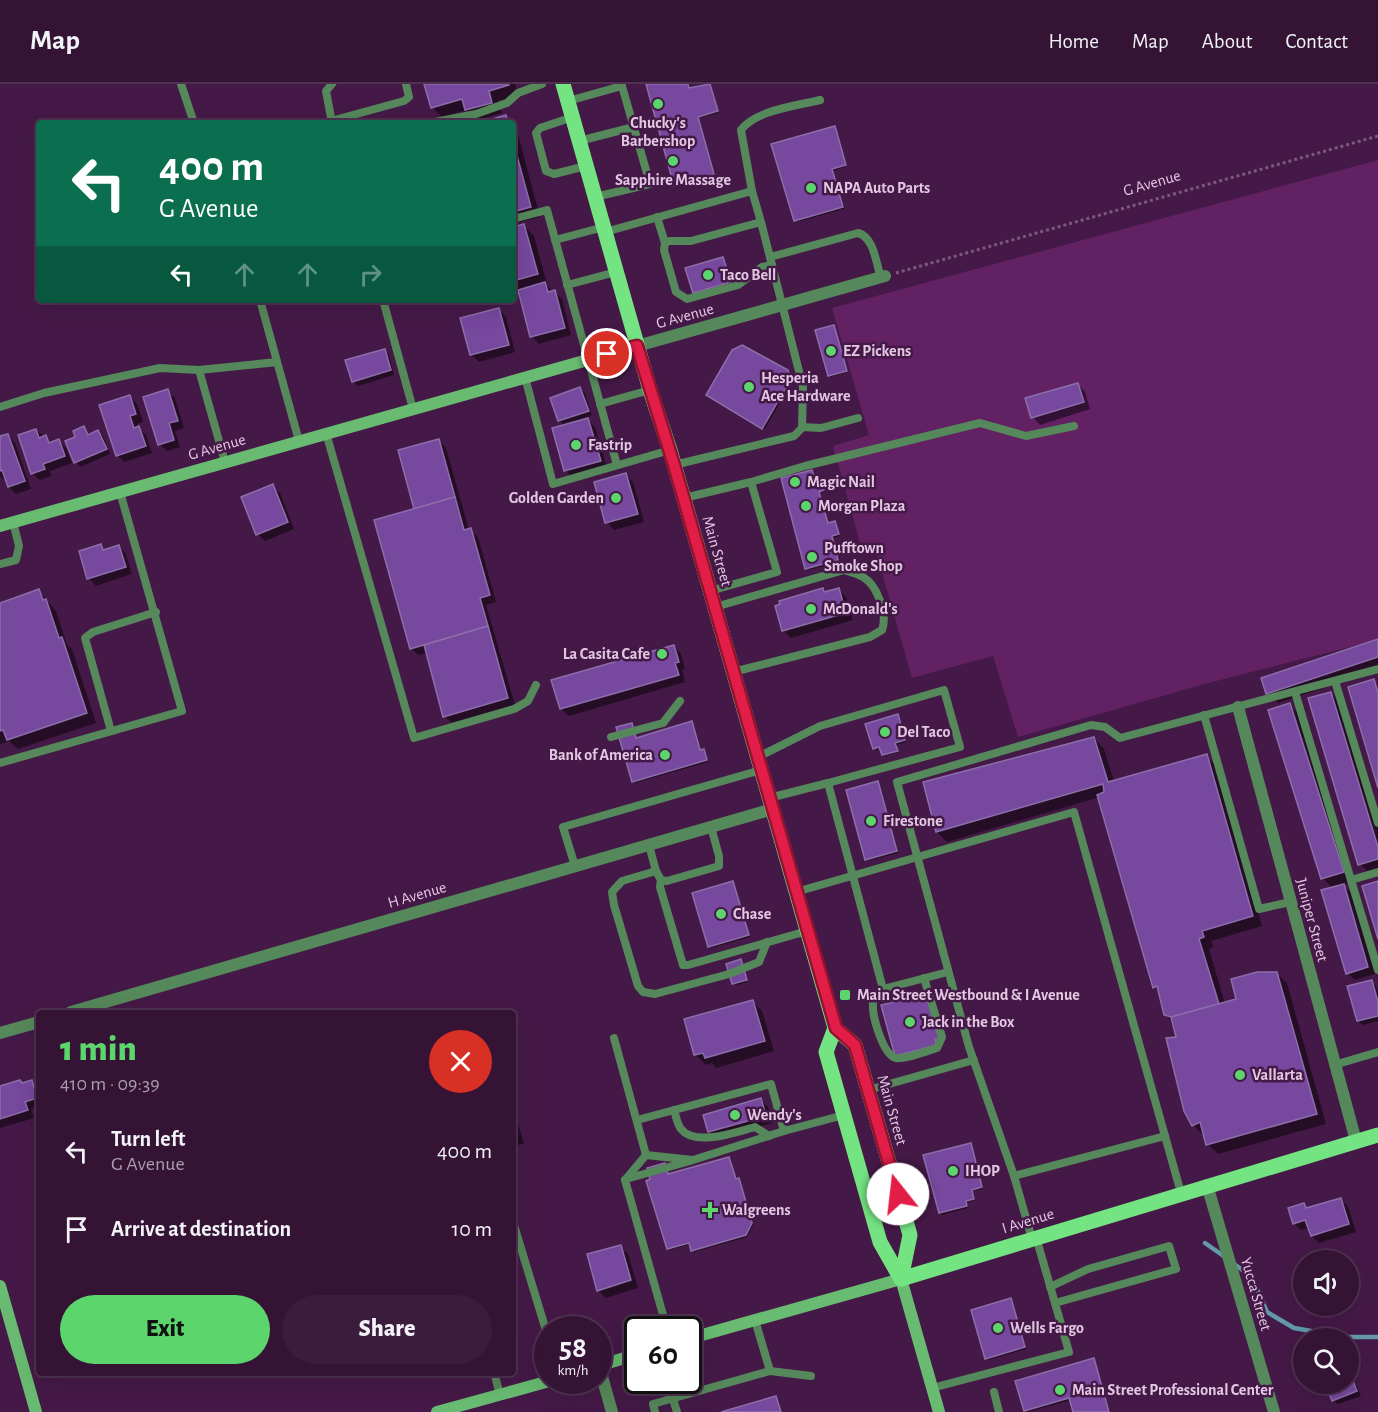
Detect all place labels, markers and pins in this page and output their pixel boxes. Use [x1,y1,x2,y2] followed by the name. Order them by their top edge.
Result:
[651,97,665,111] marker: Chucky's Barbershop
[621,115,695,149] place label: Chucky's Barbershop
[666,154,680,168] marker: Sapphire Massage
[615,172,731,188] place label: Sapphire Massage
[823,180,930,196] place label: NAPA Auto Parts
[804,181,818,195] marker: NAPA Auto Parts
[720,267,776,283] place label: Taco Bell
[701,268,715,282] marker: Taco Bell
[581,328,632,379] pin
[843,343,911,359] place label: EZ Pickens
[824,344,838,358] marker: EZ Pickens
[761,370,851,404] place label: Hesperia Ace Hardware
[742,380,756,394] marker: Hesperia Ace Hardware
[588,437,632,453] place label: Fastrip
[569,438,583,452] marker: Fastrip
[807,474,875,490] place label: Magic Nail
[788,475,802,489] marker: Magic Nail
[509,490,604,506] place label: Golden Garden
[609,491,623,505] marker: Golden Garden
[818,498,906,514] place label: Morgan Plaza
[799,499,813,513] marker: Morgan Plaza
[824,540,903,574] place label: Pufftown Smoke Shop
[805,550,819,564] marker: Pufftown Smoke Shop
[823,601,898,617] place label: McDonald's
[804,602,818,616] marker: McDonald's
[563,646,650,662] place label: La Casita Cafe
[655,647,669,661] marker: La Casita Cafe
[897,724,950,740] place label: Del Taco
[878,725,892,739] marker: Del Taco
[549,747,653,763] place label: Bank of America
[658,748,672,762] marker: Bank of America
[883,813,943,829] place label: Firestone
[864,814,878,828] marker: Firestone
[733,906,772,922] place label: Chase
[714,907,728,921] marker: Chase
[857,987,1080,1003] place label: Main Street Westbound & I Avenue
[838,988,852,1002] marker: Main Street Westbound & I Avenue
[922,1014,1015,1030] place label: Jack in the Box
[903,1015,917,1029] marker: Jack in the Box
[1252,1067,1303,1083] place label: Vallarta
[1233,1068,1247,1082] marker: Vallarta
[747,1107,802,1124] place label: Wendy's
[728,1108,742,1122] marker: Wendy's
[965,1163,1000,1179] place label: IHOP
[946,1164,960,1178] marker: IHOP
[722,1202,791,1218] place label: Walgreens
[703,1203,717,1217] marker: Walgreens
[1010,1320,1084,1336] place label: Wells Fargo
[991,1321,1005,1335] marker: Wells Fargo
[1072,1382,1274,1398] place label: Main Street Professional Center
[1053,1383,1067,1397] marker: Main Street Professional Center

